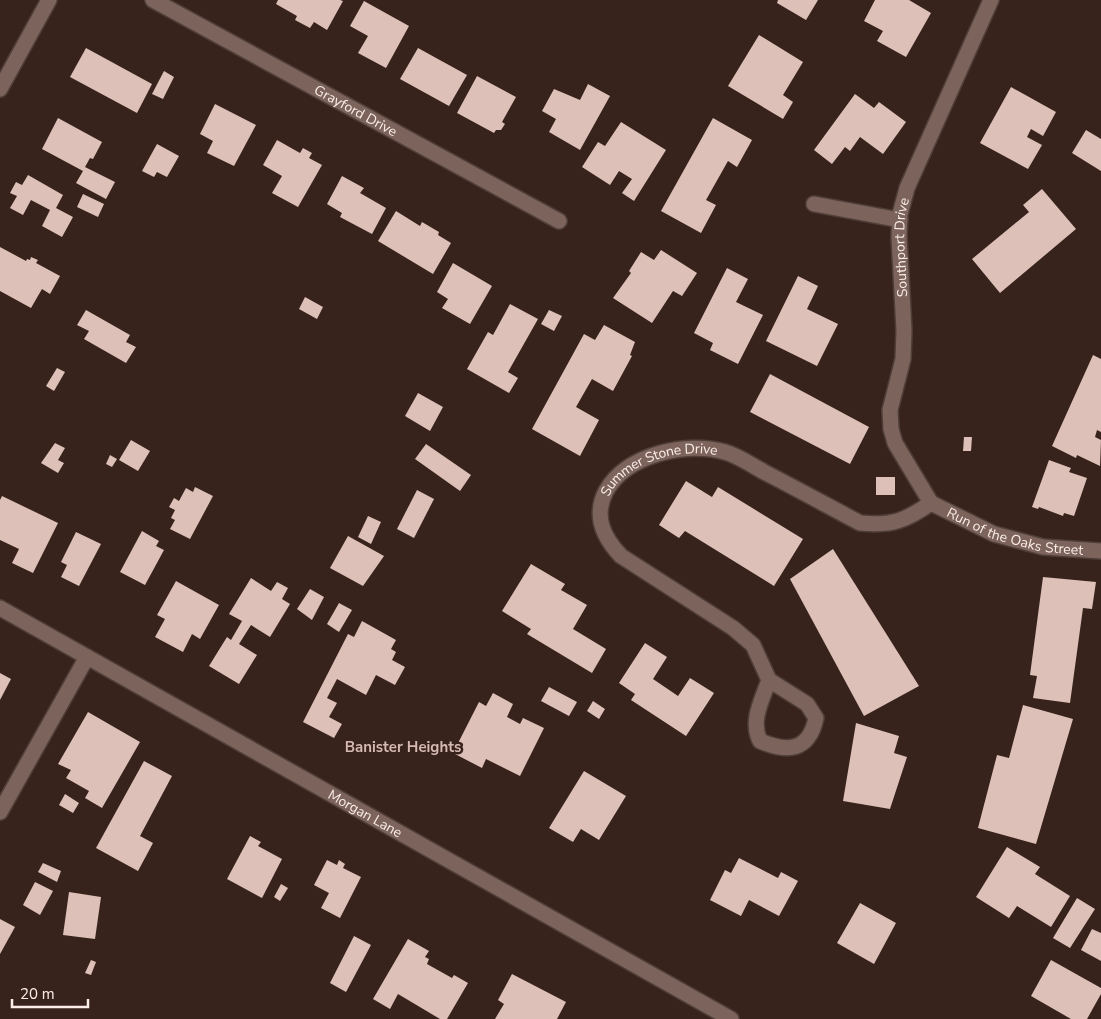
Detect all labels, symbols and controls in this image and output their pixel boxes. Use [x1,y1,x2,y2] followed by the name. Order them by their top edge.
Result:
[311,80,401,141] street label: Grayford Drive
[889,195,914,298] street label: Southport Drive
[596,439,719,499] street label: Summer Stone Drive
[944,503,1084,559] street label: Run of the Oaks Street
[345,737,461,757] district label: Banister Heights
[325,785,406,842] street label: Morgan Lane
[12,976,89,1008] scale bar
[20,984,55,1004] text: 20 m

